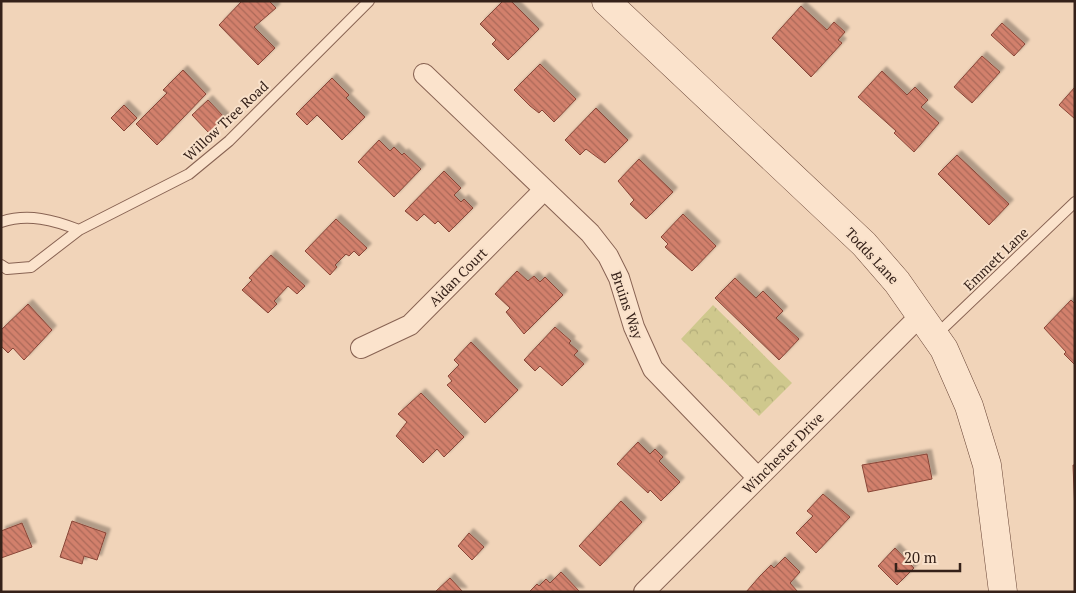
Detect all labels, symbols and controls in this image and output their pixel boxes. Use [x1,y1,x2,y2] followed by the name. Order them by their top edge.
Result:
[179,76,272,165] street label: Willow Tree Road
[841,223,903,288] street label: Todds Lane
[959,223,1032,294] street label: Emmett Lane
[424,243,492,310] street label: Aidan Court
[607,268,648,342] street label: Bruins Way
[738,408,827,497] street label: Winchester Drive
[896,540,960,572] scale bar
[904,547,937,567] text: 20 m

